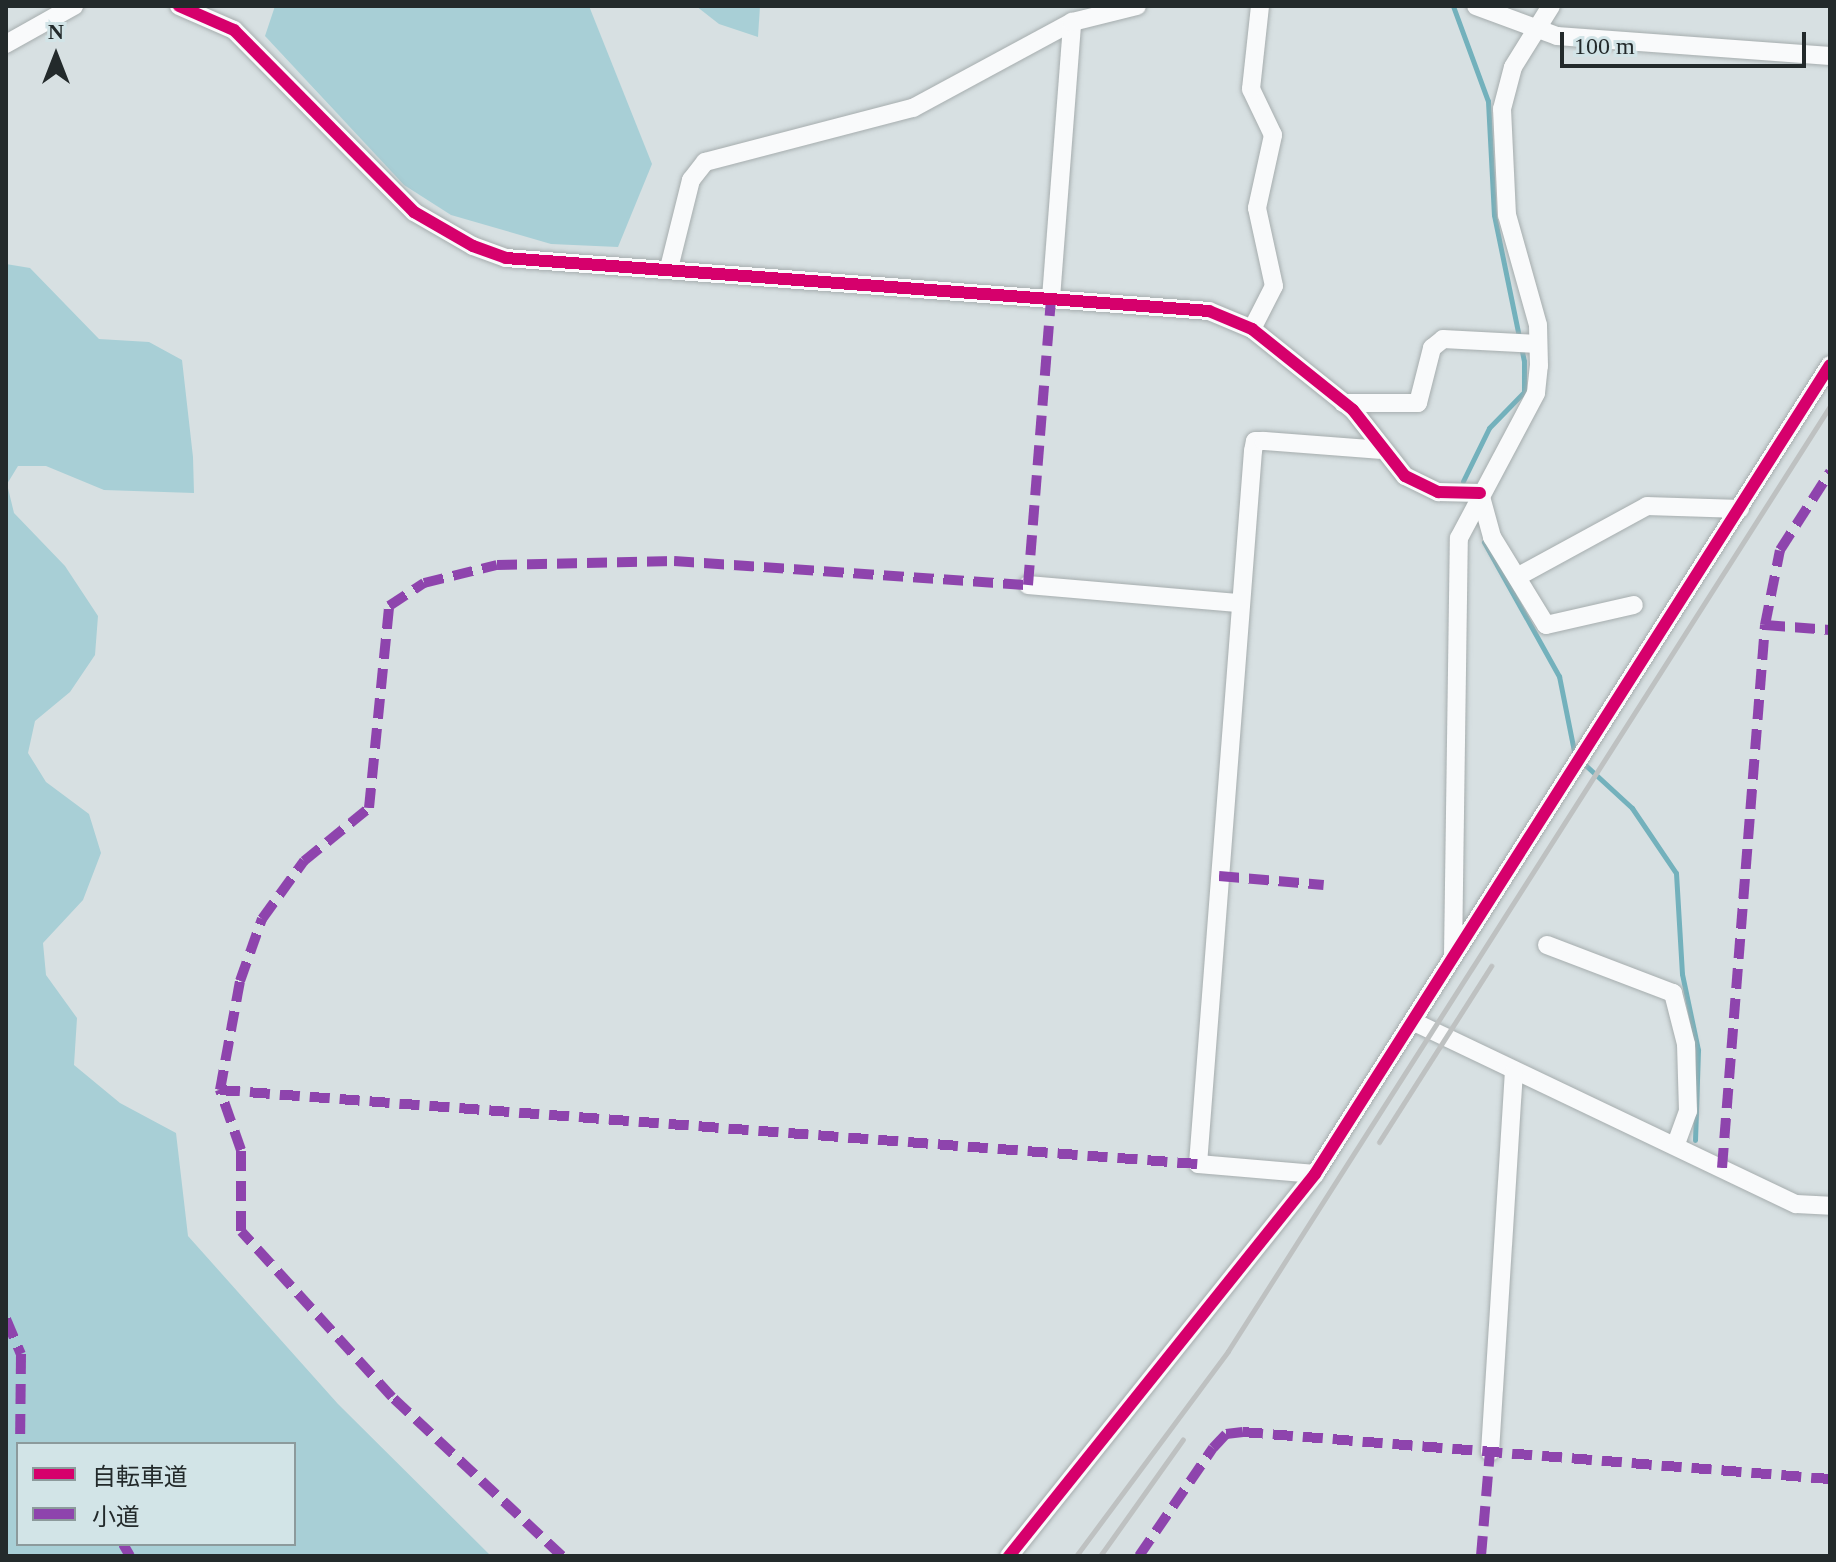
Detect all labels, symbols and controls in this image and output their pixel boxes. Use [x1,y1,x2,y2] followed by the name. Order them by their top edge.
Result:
[16,16,96,96] north arrow
[1564,16,1810,66] scale bar
[48,19,64,44] text: N
[1574,33,1635,59] text: 100 m
[16,1442,296,1546] legend
[92,1464,188,1490] text: 自転車道
[92,1504,140,1530] text: 小道

